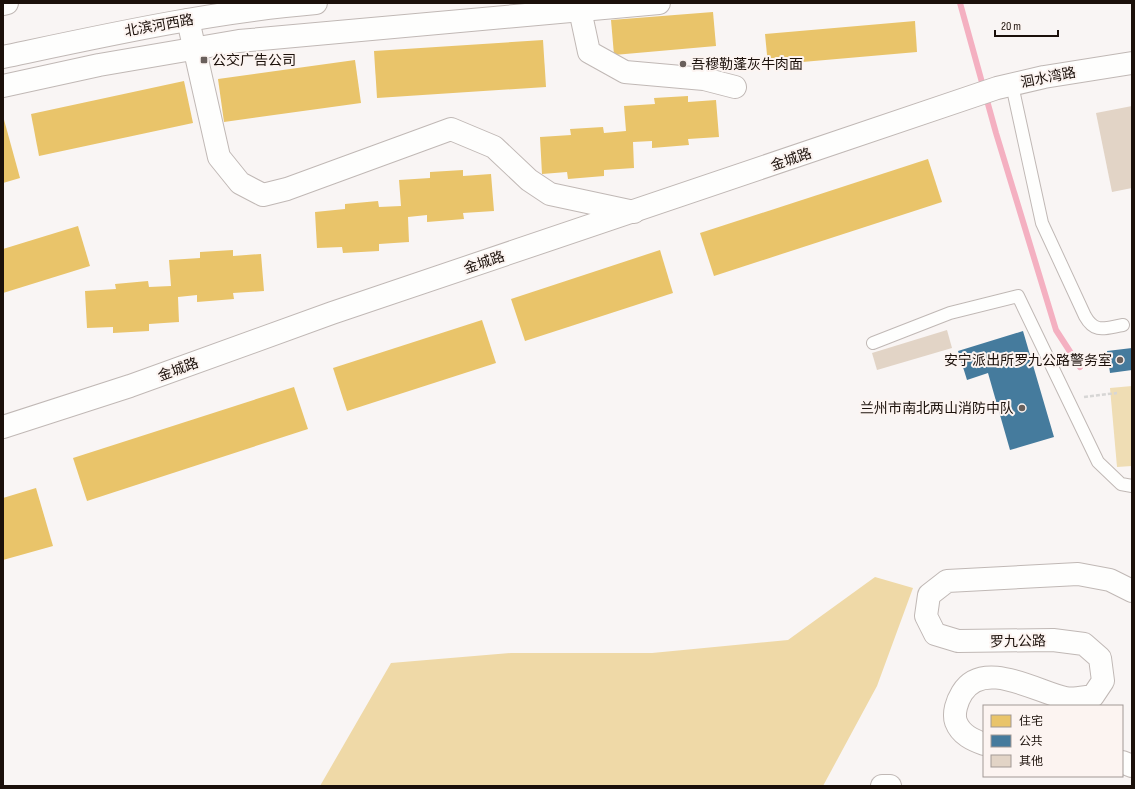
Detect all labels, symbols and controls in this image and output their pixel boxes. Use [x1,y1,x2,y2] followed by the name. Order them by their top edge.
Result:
[123,11,195,40] street label: 北滨河西路
[995,12,1058,38] scale bar
[1001,19,1021,34] text: 20 m
[212,52,296,69] place label: 公交广告公司
[199,55,209,65] marker: 公交广告公司
[691,56,803,73] place label: 吾穆勒蓬灰牛肉面
[678,59,688,69] marker: 吾穆勒蓬灰牛肉面
[1019,64,1077,91] street label: 洄水湾路
[769,145,814,174] street label: 金城路
[462,248,507,277] street label: 金城路
[944,352,1112,369] place label: 安宁派出所罗九公路警务室
[156,354,201,385] street label: 金城路
[1115,355,1125,365] marker: 安宁派出所罗九公路警务室
[860,400,1014,417] place label: 兰州市南北两山消防中队
[1017,403,1027,413] marker: 兰州市南北两山消防中队
[990,633,1046,650] street label: 罗九公路
[983,705,1123,777] legend
[1019,714,1043,729] text: 住宅
[1019,734,1043,749] text: 公共
[1019,754,1043,769] text: 其他

